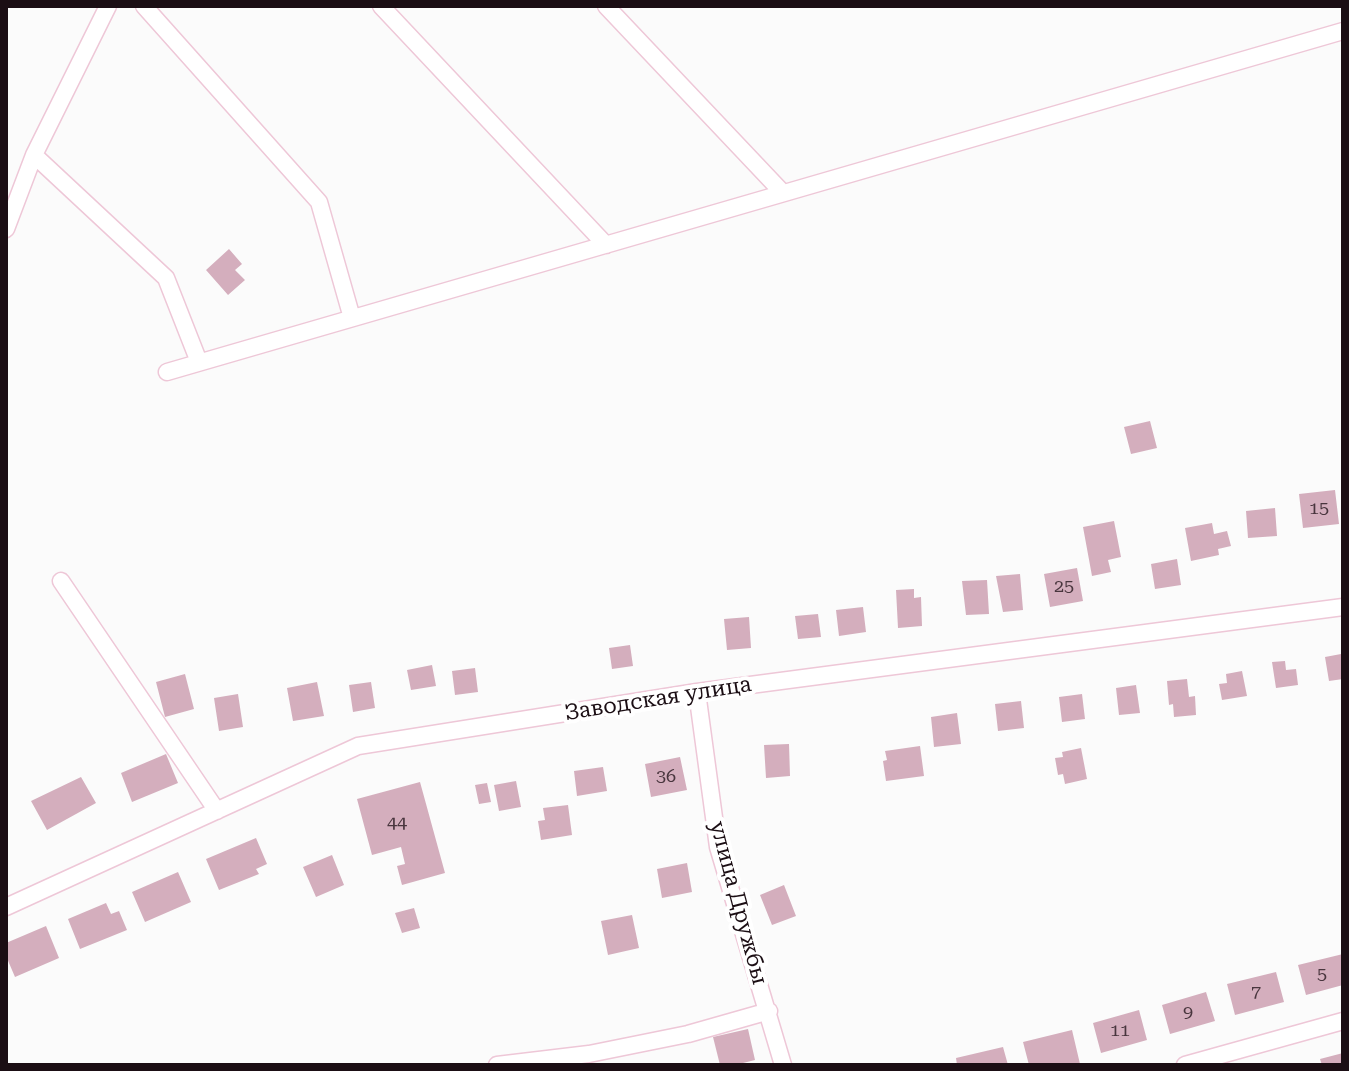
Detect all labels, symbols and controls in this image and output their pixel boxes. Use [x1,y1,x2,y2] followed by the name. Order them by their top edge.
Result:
[1309,498,1329,520] house number: 15
[1054,576,1074,598] house number: 25
[563,671,753,727] street label: Заводская улица
[656,766,676,788] house number: 36
[387,812,407,834] house number: 44
[703,818,773,988] street label: улица Дружбы
[1317,964,1327,986] house number: 5
[1251,982,1261,1004] house number: 7
[1183,1002,1193,1024] house number: 9
[1110,1020,1130,1042] house number: 11

